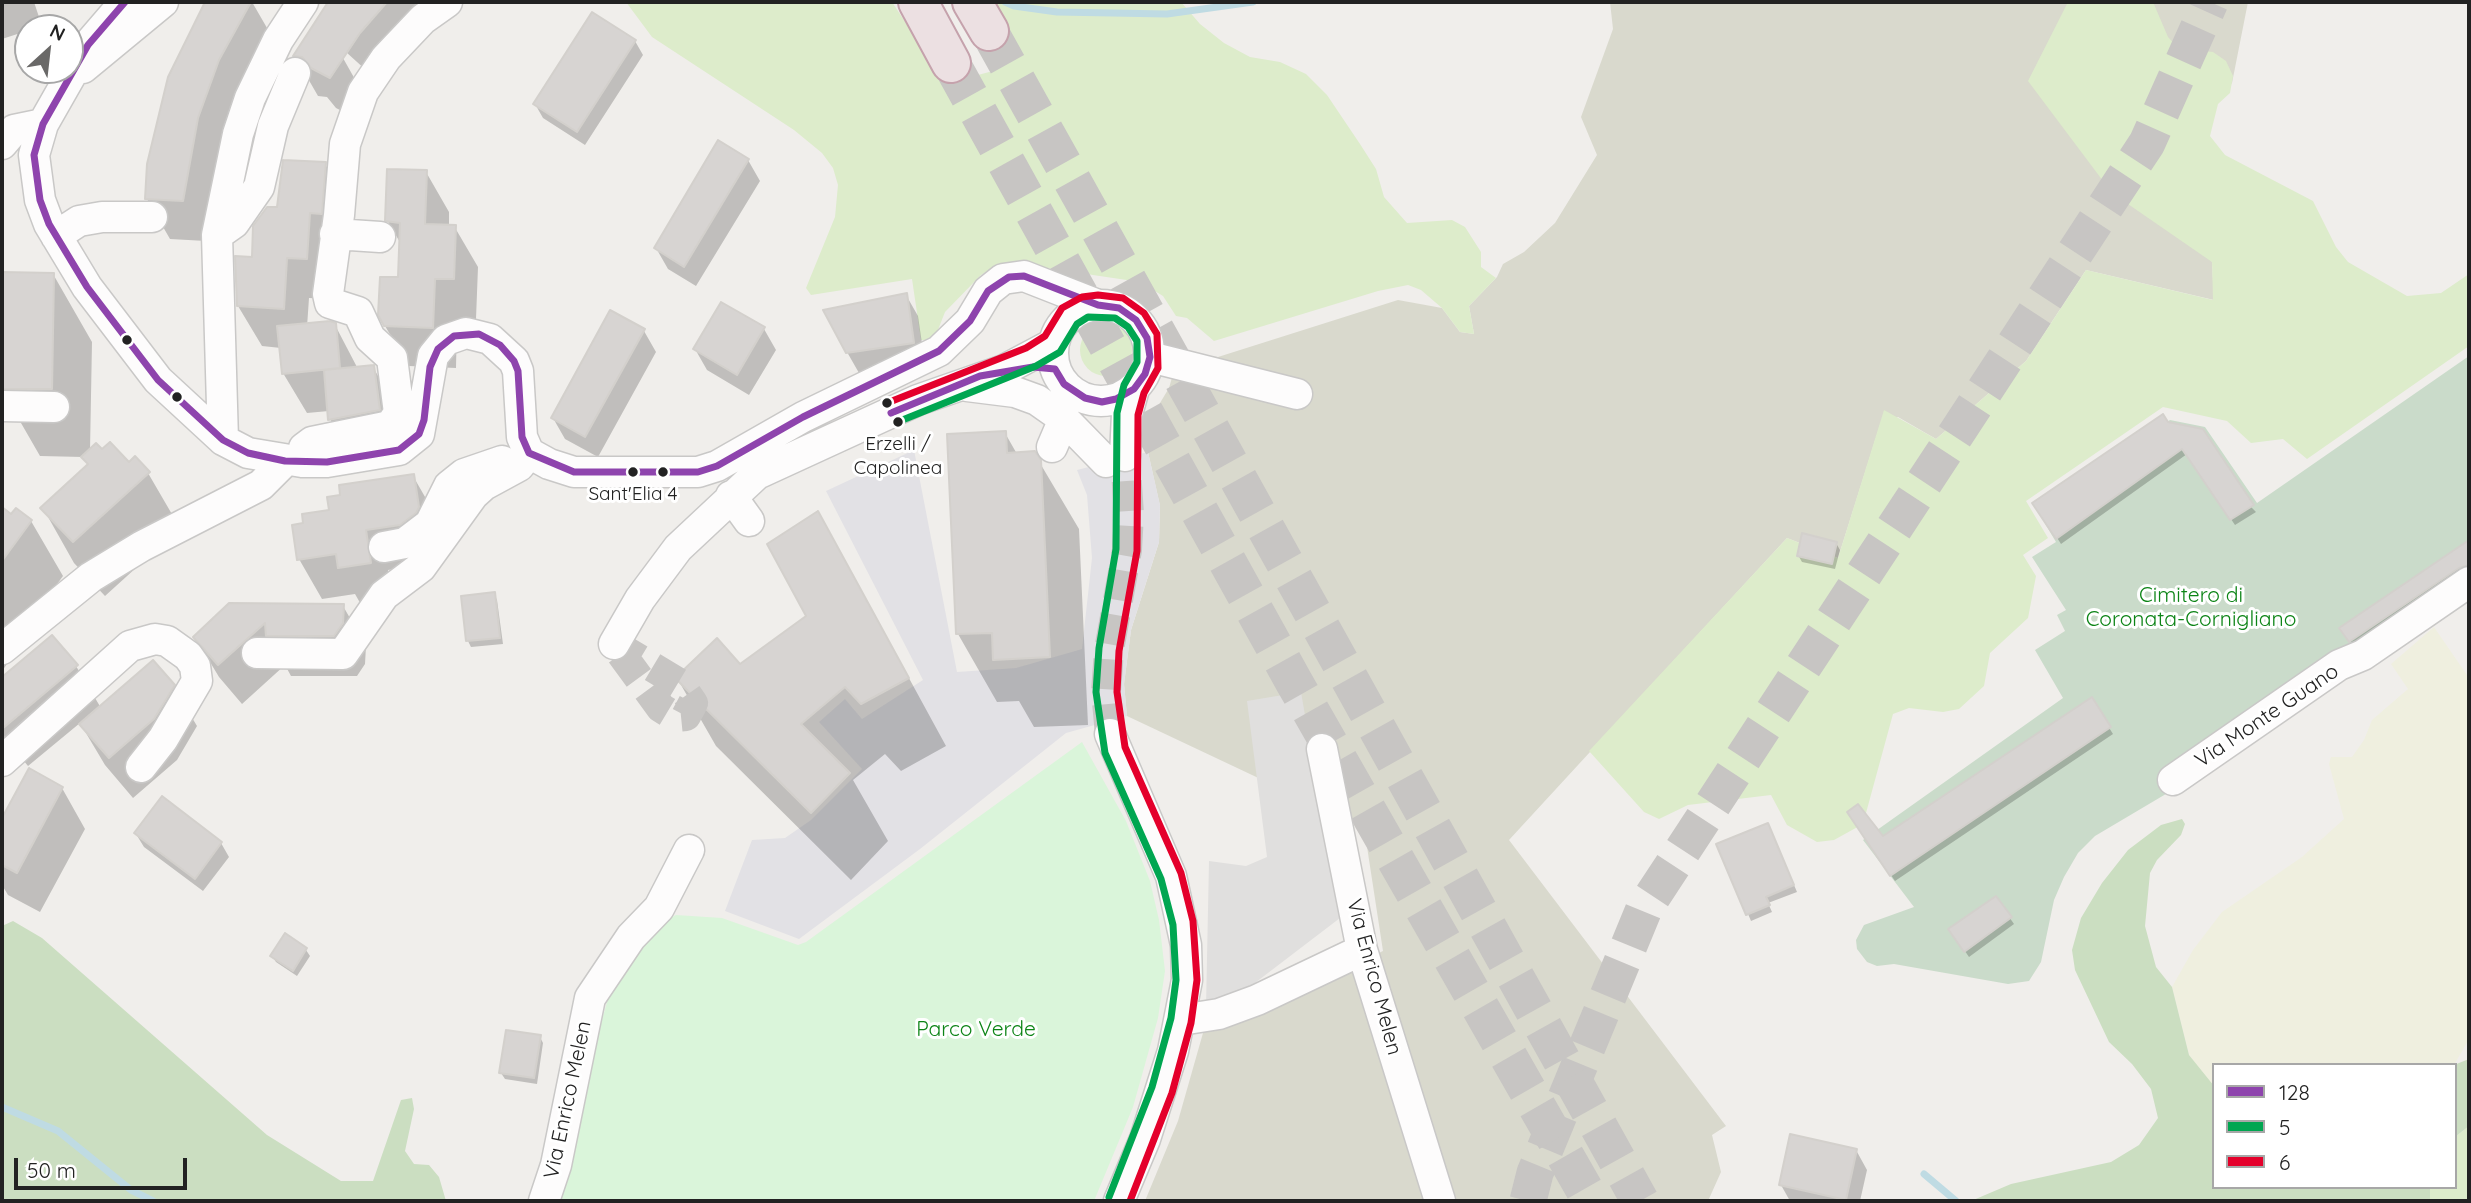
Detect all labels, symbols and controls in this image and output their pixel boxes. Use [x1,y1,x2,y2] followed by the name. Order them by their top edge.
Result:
[14,14,84,84] north arrow
[46,18,69,46] text: N
[120,333,134,347] unlabelled marker
[170,390,184,404] unlabelled marker
[880,396,894,410] unlabelled marker
[891,415,905,429] marker: Erzelli / Capolinea
[854,433,942,477] place label: Erzelli / Capolinea
[626,465,640,479] marker: Sant'Elia 4
[656,465,670,479] unlabelled marker
[588,483,678,505] place label: Sant'Elia 4
[2086,583,2296,633] park label: Cimitero di Coronata-Cornigliano
[2190,659,2344,773] street label: Via Monte Guano
[1341,896,1407,1058] street label: Via Enrico Melen
[916,1017,1036,1043] park label: Parco Verde
[539,1019,597,1181] street label: Via Enrico Melen
[2212,1063,2457,1189] legend
[2279,1079,2310,1105] text: 128
[2279,1114,2290,1140] text: 5
[18,1144,191,1188] scale bar
[2279,1149,2290,1175] text: 6
[27,1157,76,1183] text: 50 m

